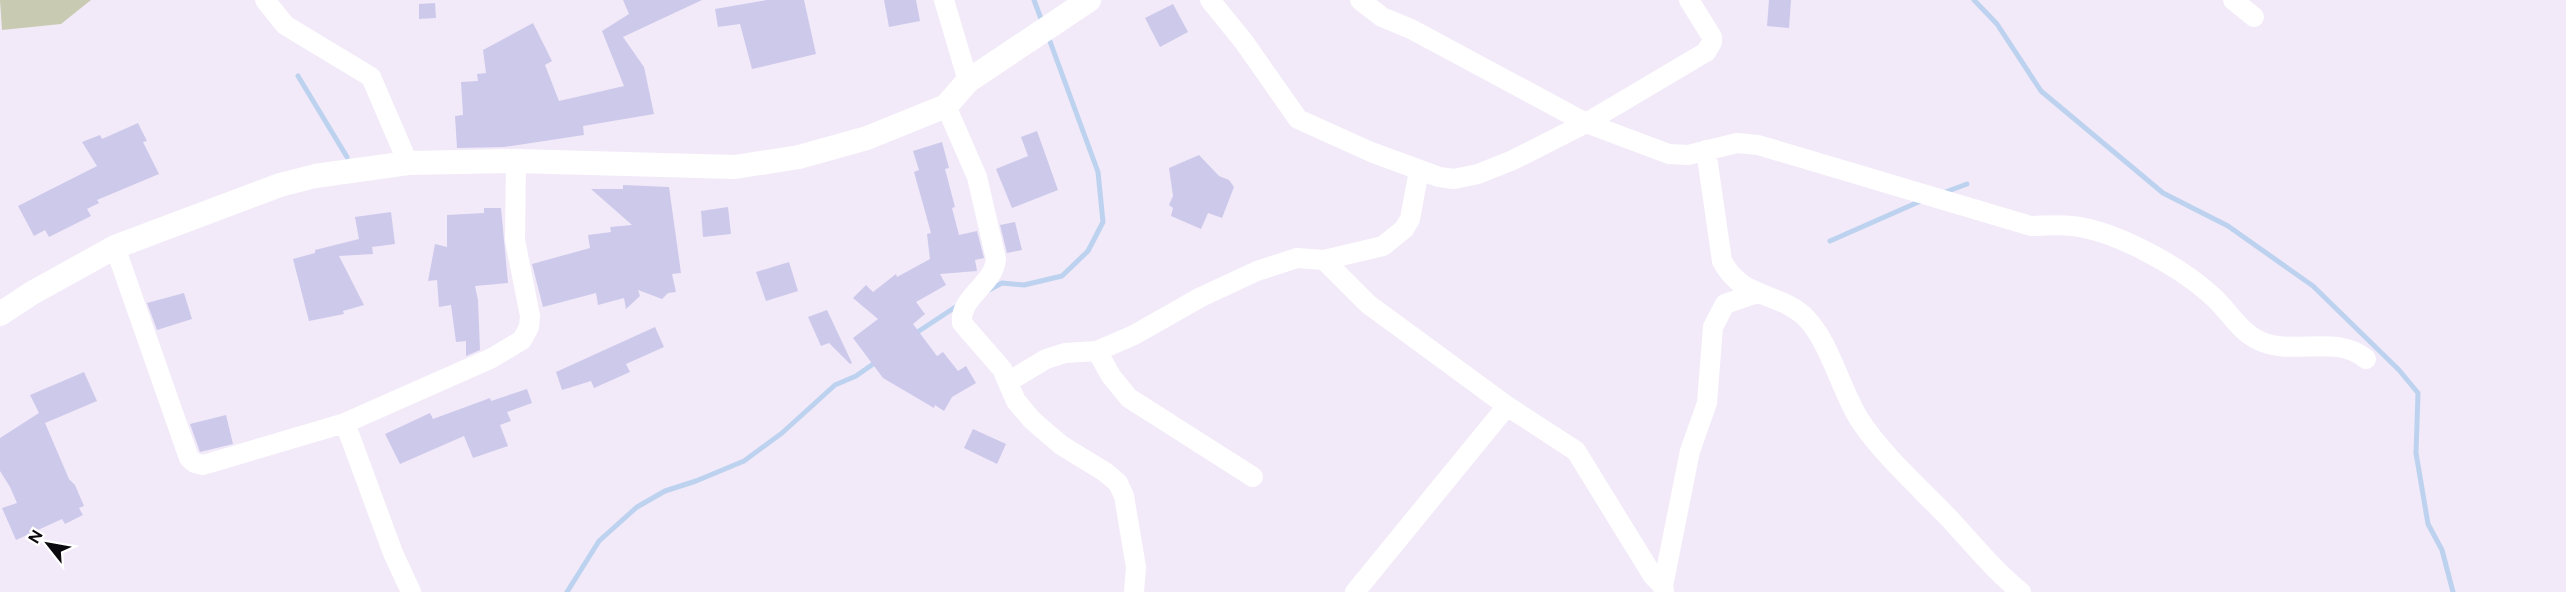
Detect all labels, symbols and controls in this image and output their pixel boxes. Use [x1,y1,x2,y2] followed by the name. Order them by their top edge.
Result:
[18,514,78,574] north arrow
[24,526,47,547] text: N

